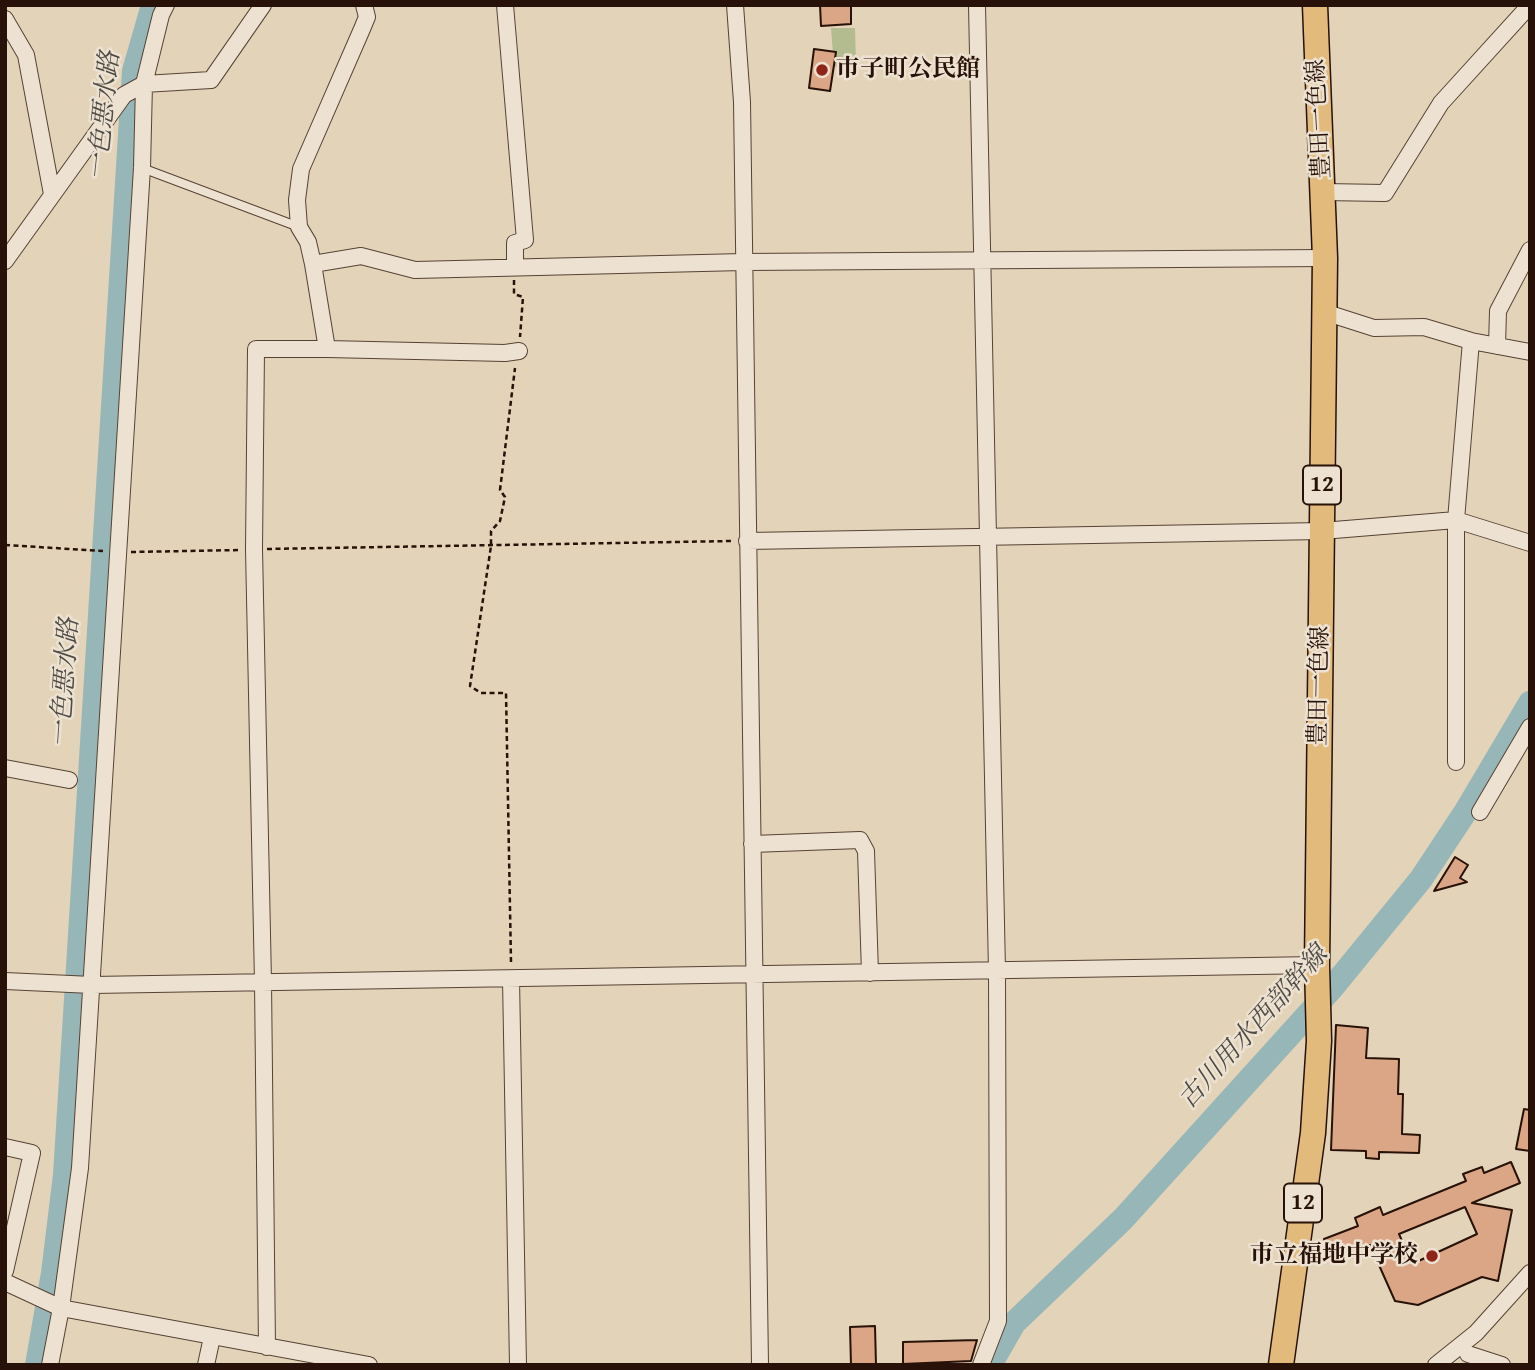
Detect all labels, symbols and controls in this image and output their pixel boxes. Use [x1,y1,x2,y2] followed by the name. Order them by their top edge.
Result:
[83,50,127,182] water label: 一色悪水路
[836,56,980,84] place label: 市子町公民館
[1302,58,1338,180] street label: 豊田一色線
[814,62,830,78] marker: 市子町公民館
[1303,466,1341,505] road number: 12
[46,617,86,749] water label: 一色悪水路
[1305,626,1335,746] street label: 豊田一色線
[1173,940,1335,1116] water label: 古川用水西部幹線
[1284,1184,1322,1222] road number: 12
[1250,1242,1418,1270] place label: 市立福地中学校
[1424,1248,1440,1264] marker: 市立福地中学校

